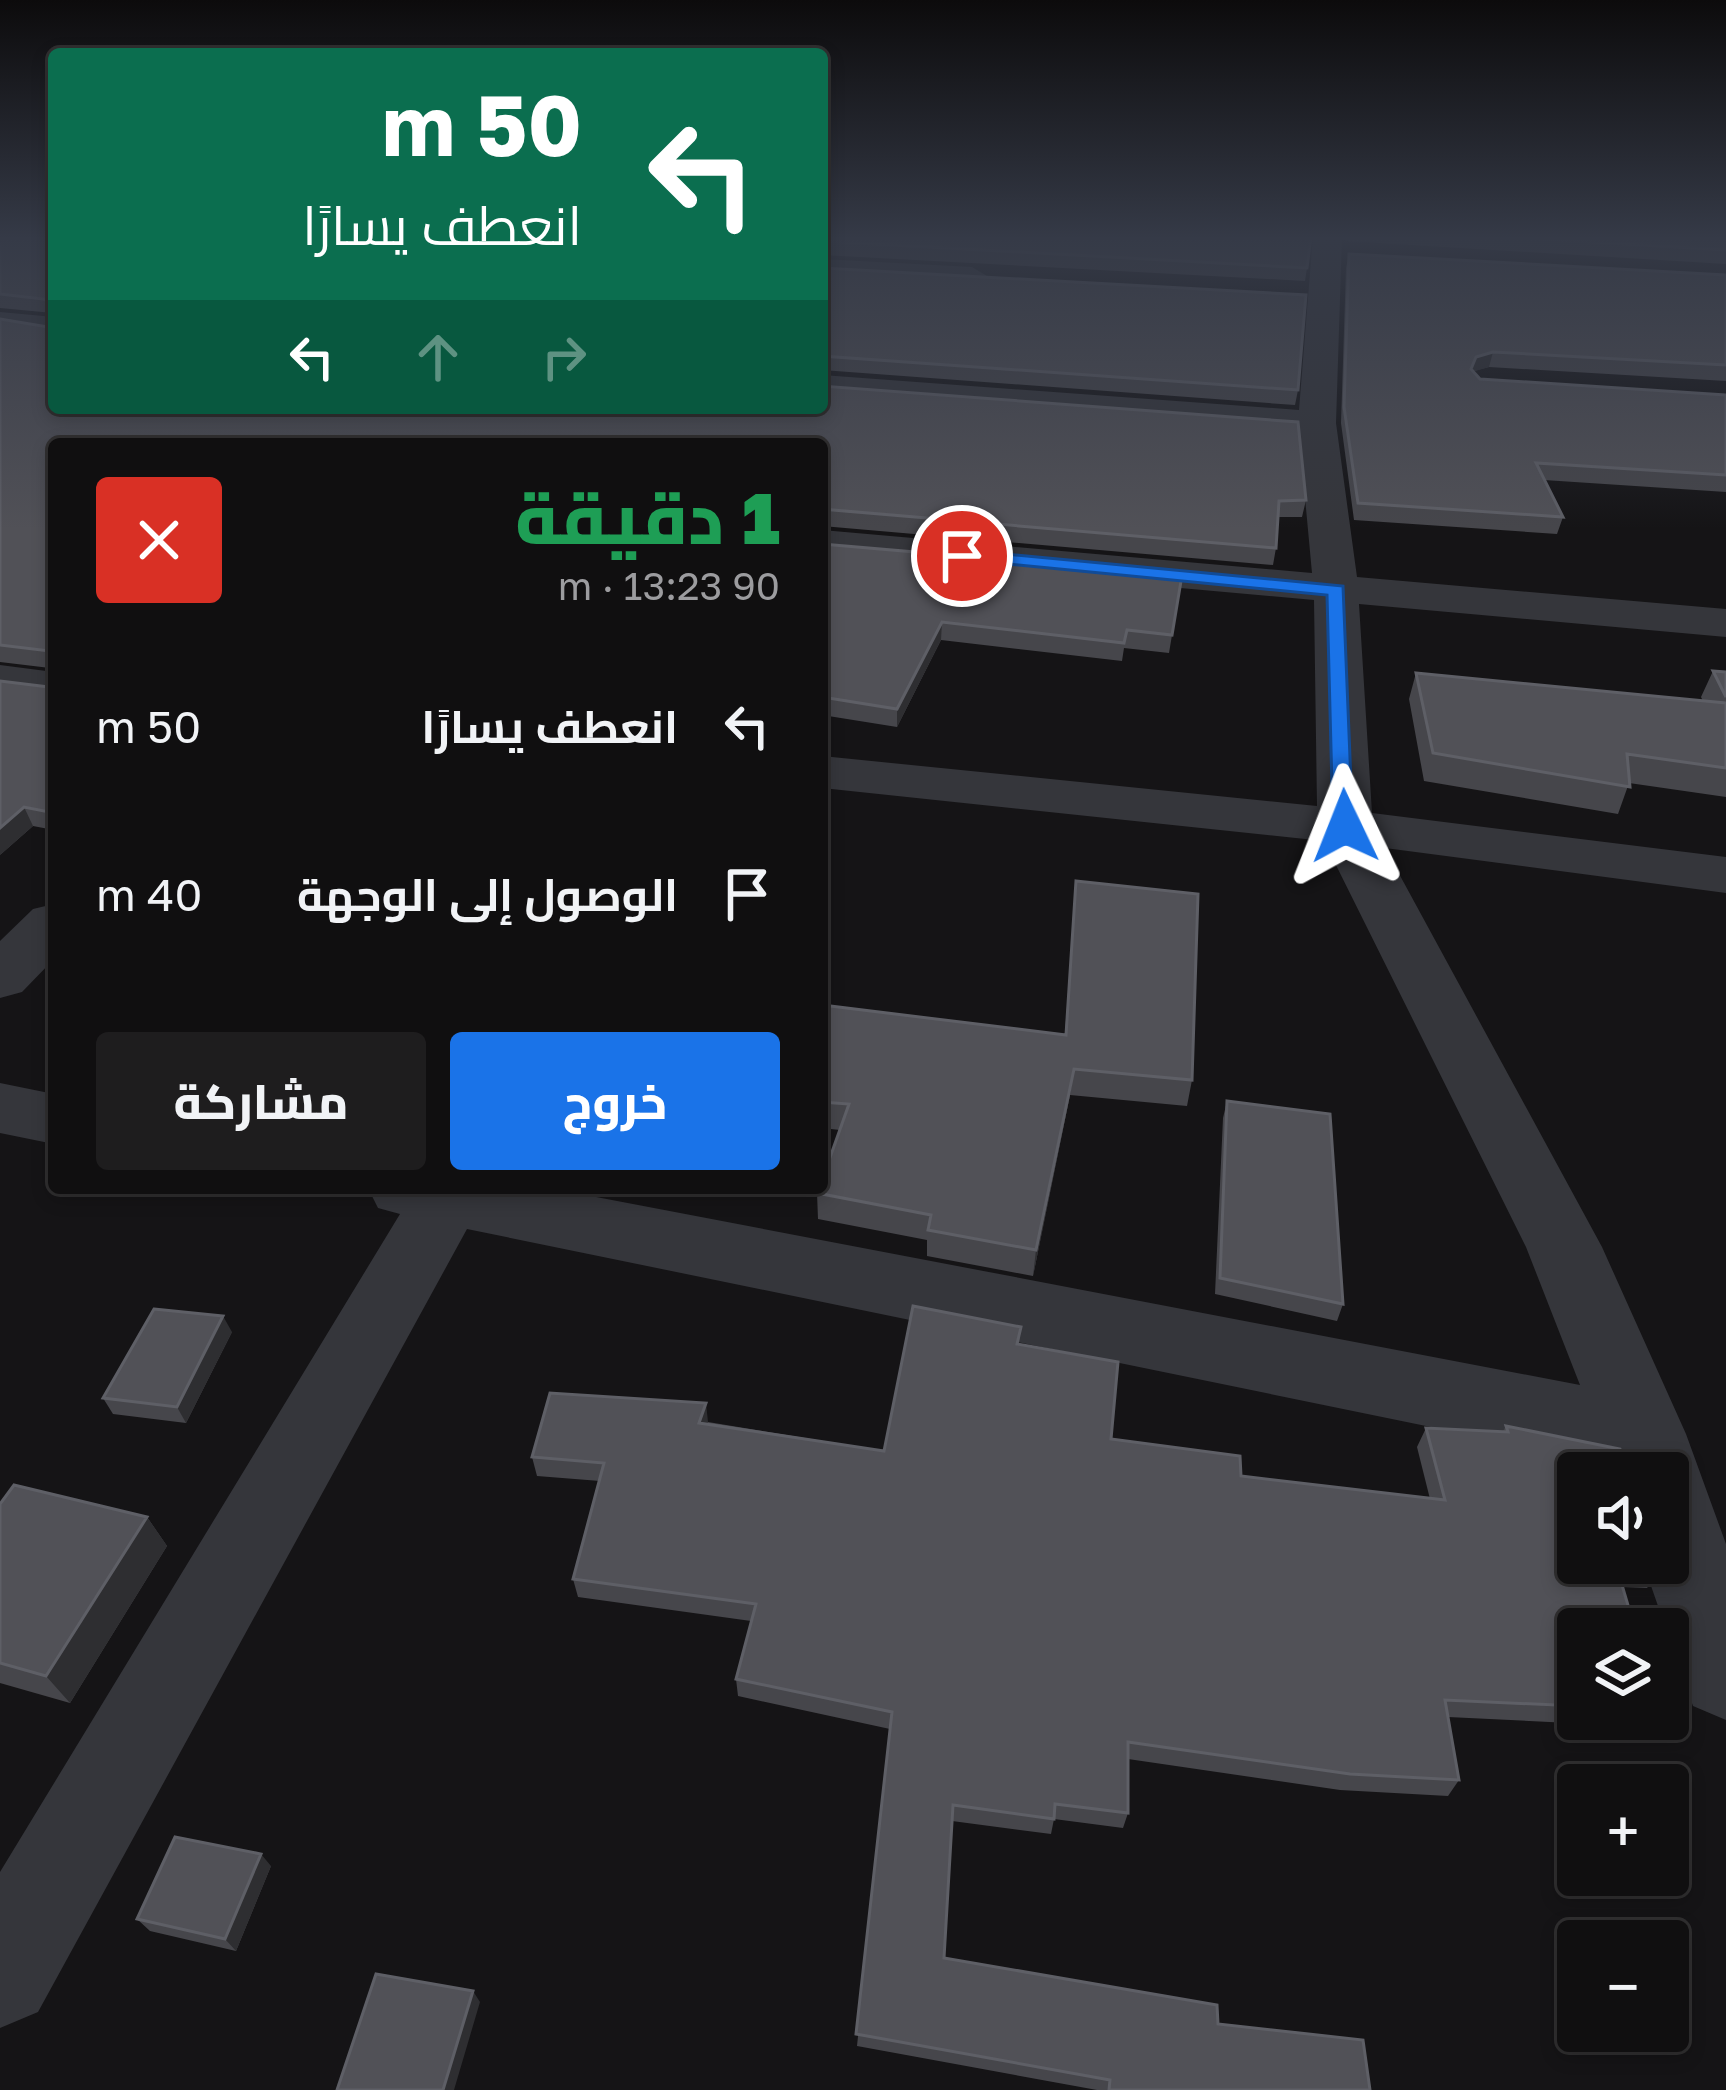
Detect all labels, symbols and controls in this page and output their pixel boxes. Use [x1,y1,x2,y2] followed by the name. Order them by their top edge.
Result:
[382,74,582,174] text: 50 m
[624,96,780,252] icon: left
[302,192,582,257] text: انعطف يسارًا
[279,324,345,390] icon: left
[405,324,471,390] icon: ahead
[531,324,597,390] icon: right
[515,473,780,560] text: 1 دقيقة
[96,477,222,603] button: close
[911,505,1013,607] pin
[929,523,995,589] icon: arrive
[558,562,780,609] text: 90 m · 13:23
[714,693,780,759] icon: left
[96,699,201,753] text: 50 m
[421,699,678,753] text: انعطف يسارًا
[1282,763,1408,889] position arrow
[714,861,780,927] icon: arrive
[96,867,202,921] text: 40 m
[297,867,678,921] text: الوصول إلى الوجهة
[96,1032,426,1170] button: مشاركة
[450,1032,780,1170] button: خروج
[1557,1452,1689,2052] map controls
[1557,1452,1689,1584] button: sound
[1557,1608,1689,1740] button: layers
[1557,1764,1689,1896] button: +
[1557,1920,1689,2052] button: −

